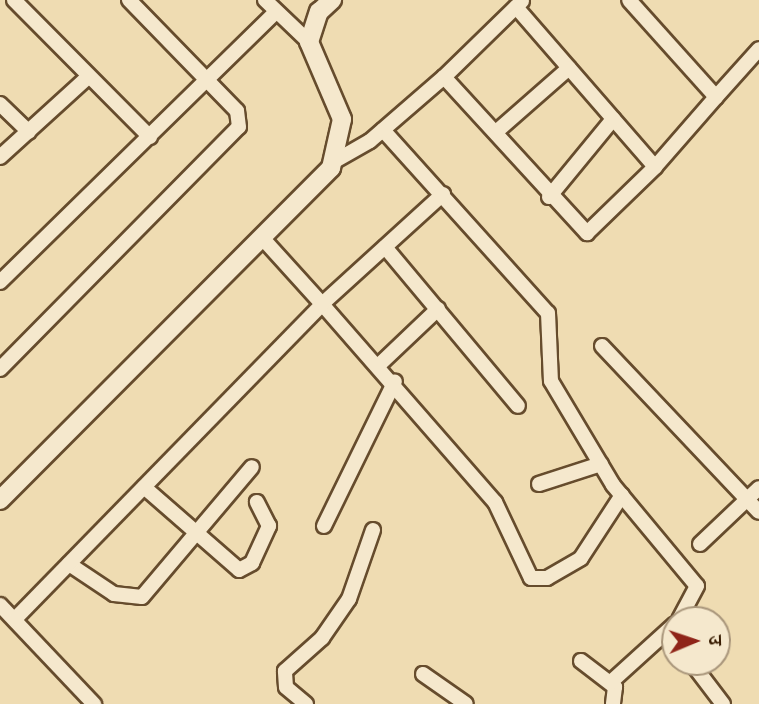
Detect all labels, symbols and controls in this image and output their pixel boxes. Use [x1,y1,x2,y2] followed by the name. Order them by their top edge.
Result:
[661,606,731,676] north arrow
[703,635,728,646] text: उ

